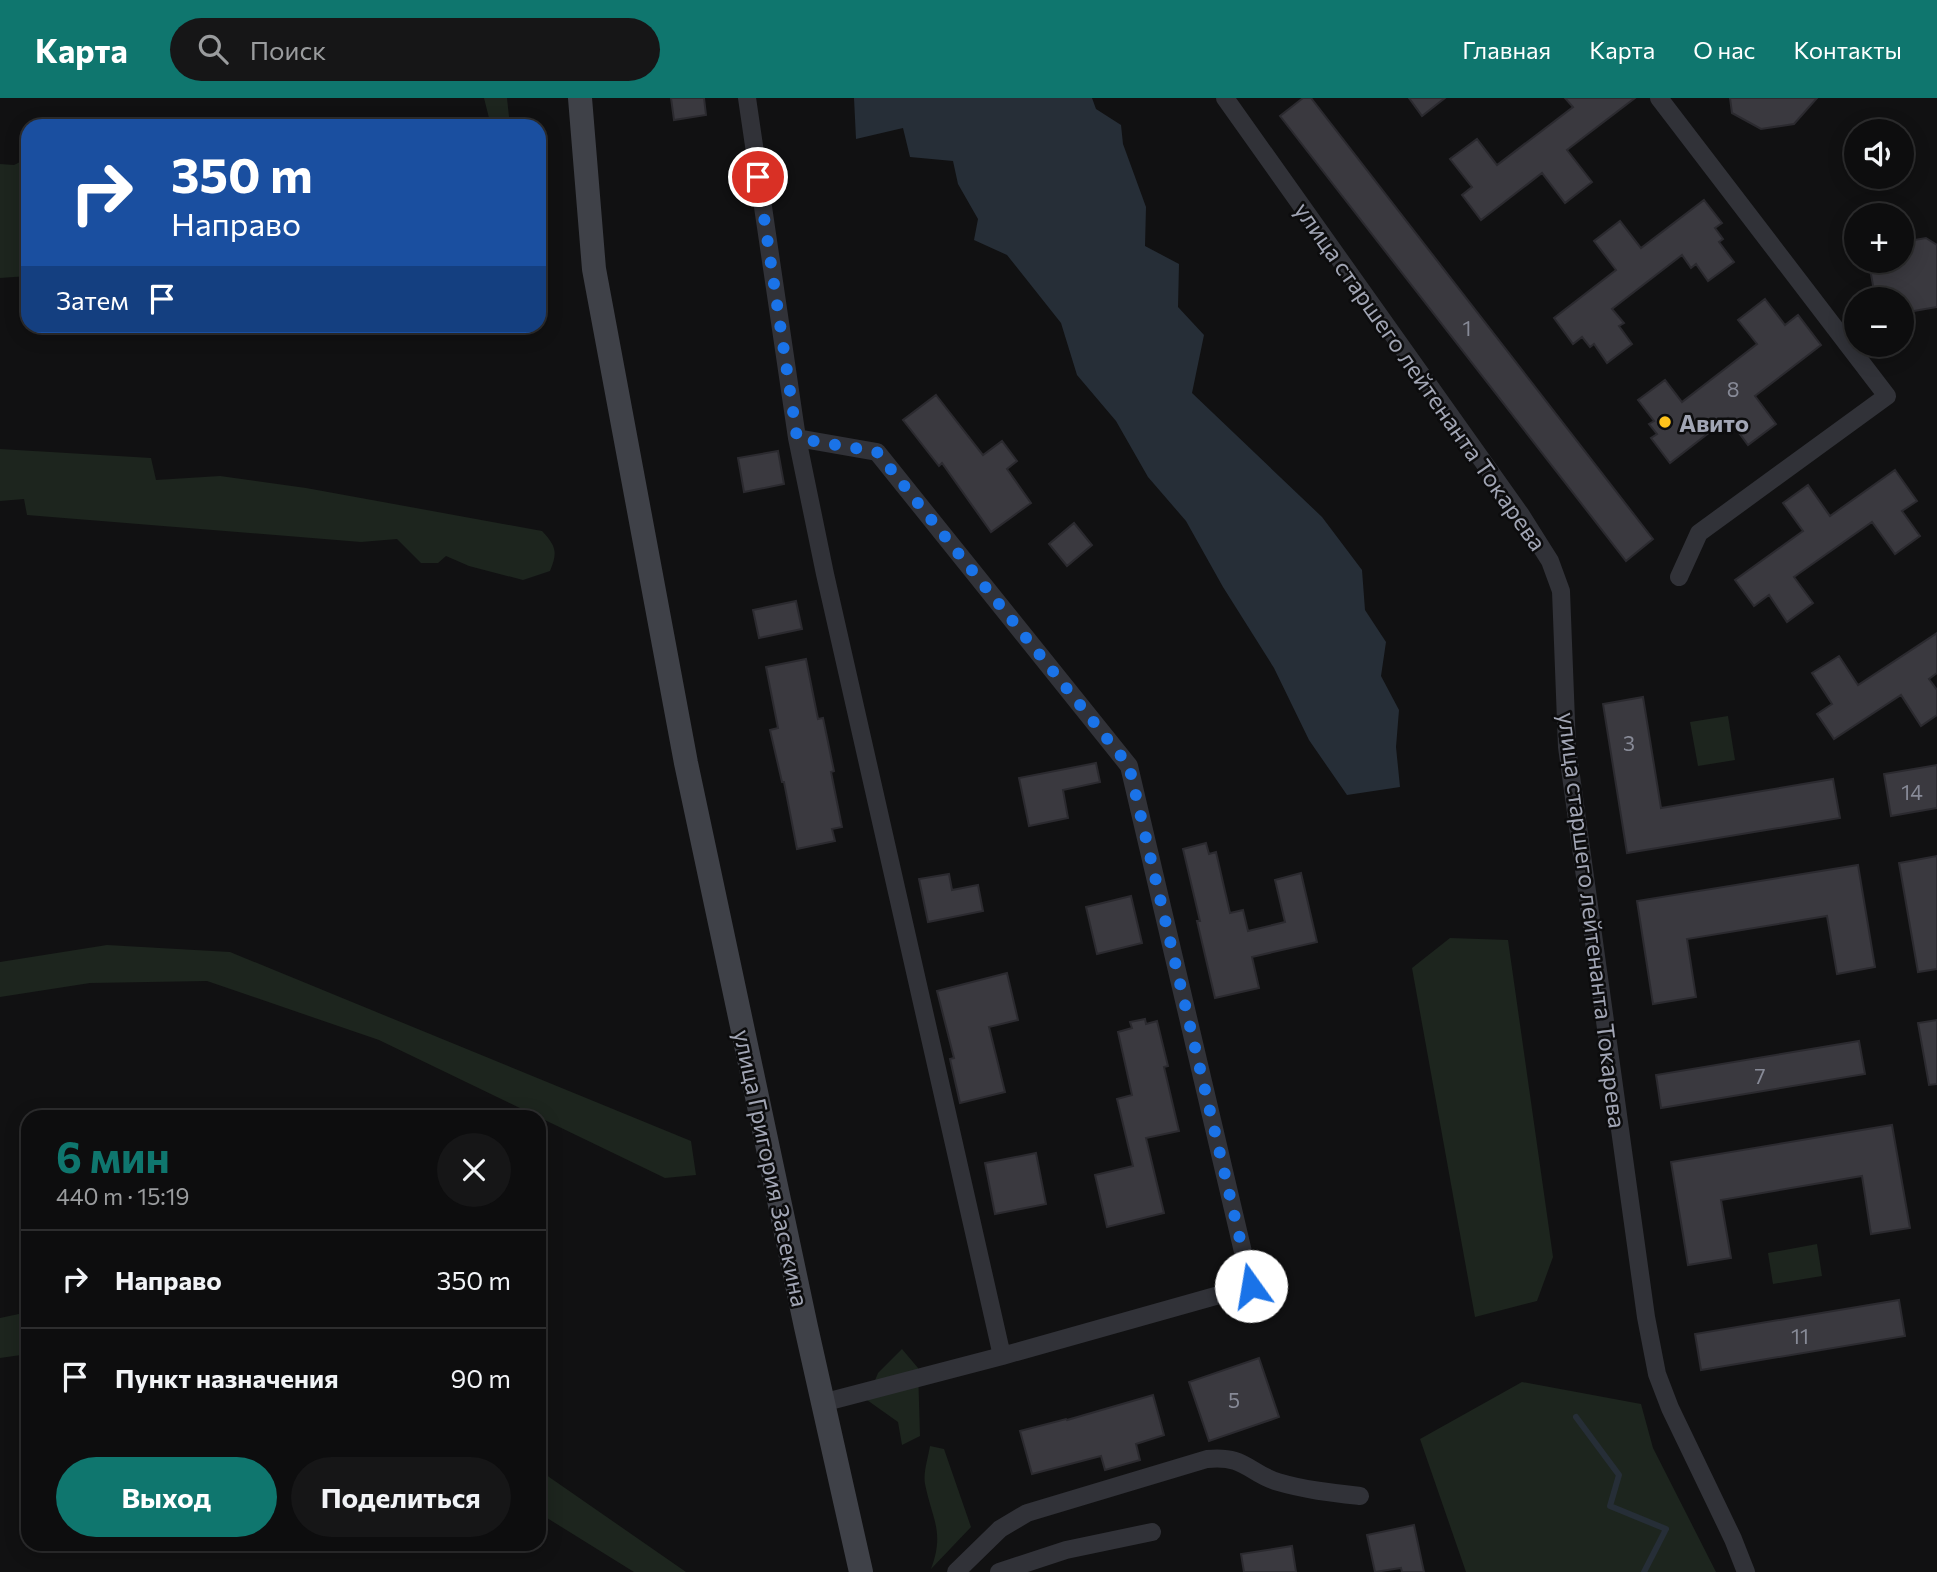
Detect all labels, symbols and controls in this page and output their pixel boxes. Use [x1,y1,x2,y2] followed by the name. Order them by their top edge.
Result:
[170,18,660,81] search box
[35,29,128,70] text: Карта
[194,30,232,68] icon: search
[250,34,326,65] text: Поиск
[1462,35,1551,64] text: Главная
[1589,35,1655,64] text: Карта
[1693,35,1755,64] text: О нас
[1793,35,1902,64] text: Контакты
[1844,119,1914,357] map controls
[1844,119,1914,189] button: sound
[171,143,313,203] text: 350 m
[56,147,147,238] icon: right
[728,147,788,207] pin
[739,158,777,196] icon: arrive
[1289,196,1553,556] street label: улица старшего лейтенанта Токарева
[171,203,301,243] text: Направо
[1844,203,1914,273] button: +
[143,280,181,318] icon: arrive
[56,284,129,315] text: Затем
[1844,287,1914,357] button: −
[1463,315,1471,340] house number: 1
[1727,376,1739,401] house number: 8
[1679,408,1749,437] place label: Авито
[1657,414,1673,430] marker: Авито
[1553,710,1633,1130] street label: улица старшего лейтенанта Токарева
[1623,730,1635,755] house number: 3
[1901,779,1923,804] house number: 14
[728,1027,816,1309] street label: улица Григория Засекина
[1754,1063,1766,1088] house number: 7
[56,1130,170,1182] text: 6 мин
[437,1133,511,1207] button: close
[56,1182,190,1210] text: 440 m · 15:19
[1214,1249,1288,1323] position arrow
[56,1260,94,1298] icon: right
[115,1264,222,1295] text: Направо
[437,1264,511,1295] text: 350 m
[1791,1323,1809,1348] house number: 11
[56,1358,94,1396] icon: arrive
[115,1362,339,1393] text: Пункт назначения
[451,1362,511,1393] text: 90 m
[1228,1387,1240,1412] house number: 5
[56,1457,277,1537] button: Выход
[291,1457,511,1537] button: Поделиться

